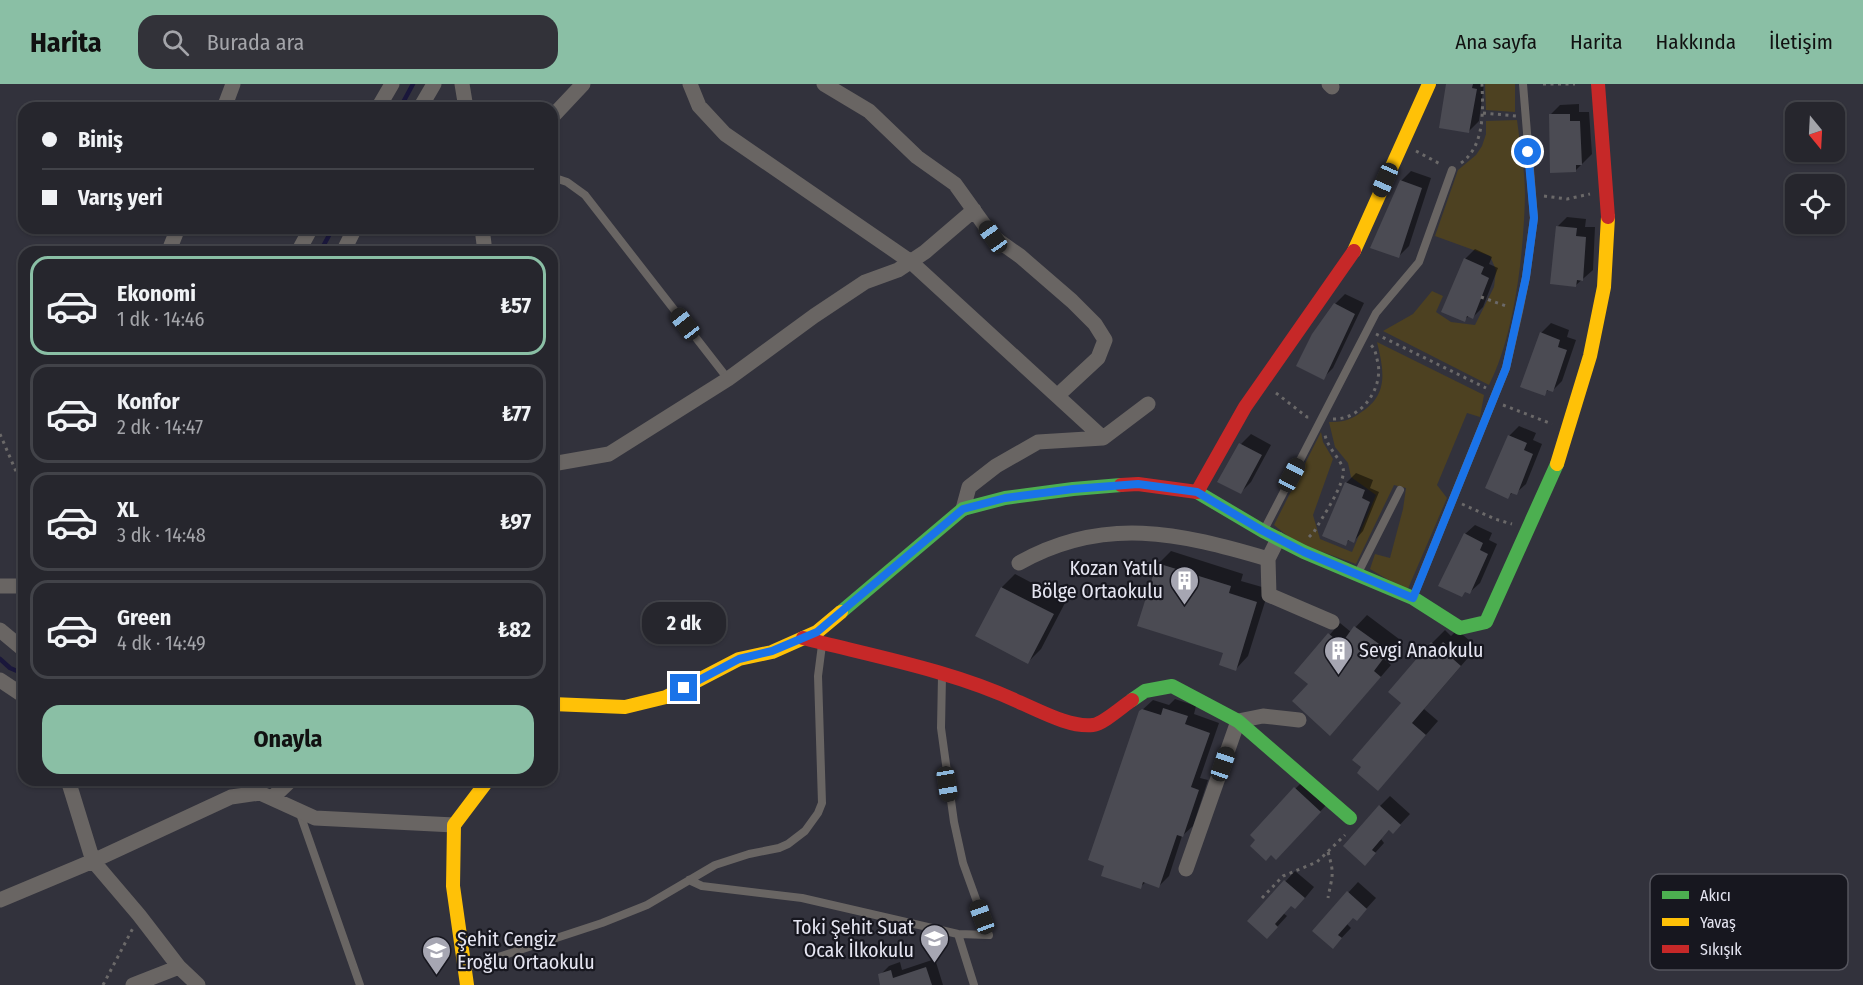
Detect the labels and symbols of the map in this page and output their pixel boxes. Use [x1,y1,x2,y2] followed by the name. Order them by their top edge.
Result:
[1785,102,1845,162] north arrow
[1514,138,1541,165] route start
[1369,160,1401,200] car
[975,217,1011,257] car
[667,304,703,344] car
[1276,455,1308,495] car
[1031,556,1163,603] place label: Kozan Yatılı Bölge Ortaokulu
[1168,564,1200,606] building icon: Kozan Yatılı Bölge Ortaokulu
[642,601,726,643] callout: 2 dk
[1322,634,1354,676] building icon: Sevgi Anaokulu
[1359,638,1483,662] place label: Sevgi Anaokulu
[670,674,697,701] route end
[1209,744,1237,784] car
[935,765,959,803] car
[1650,874,1848,970] legend
[1700,886,1731,905] text: Akıcı
[967,897,997,937] car
[1700,913,1736,932] text: Yavaş
[793,915,914,962] place label: Toki Şehit Suat Ocak İlkokulu
[919,922,951,964] school or university icon: Toki Şehit Suat Ocak İlkokulu
[457,927,595,974] place label: Şehit Cengiz Eroğlu Ortaokulu
[420,934,452,976] school or university icon: Şehit Cengiz Eroğlu Ortaokulu
[1700,940,1742,959] text: Sıkışık

